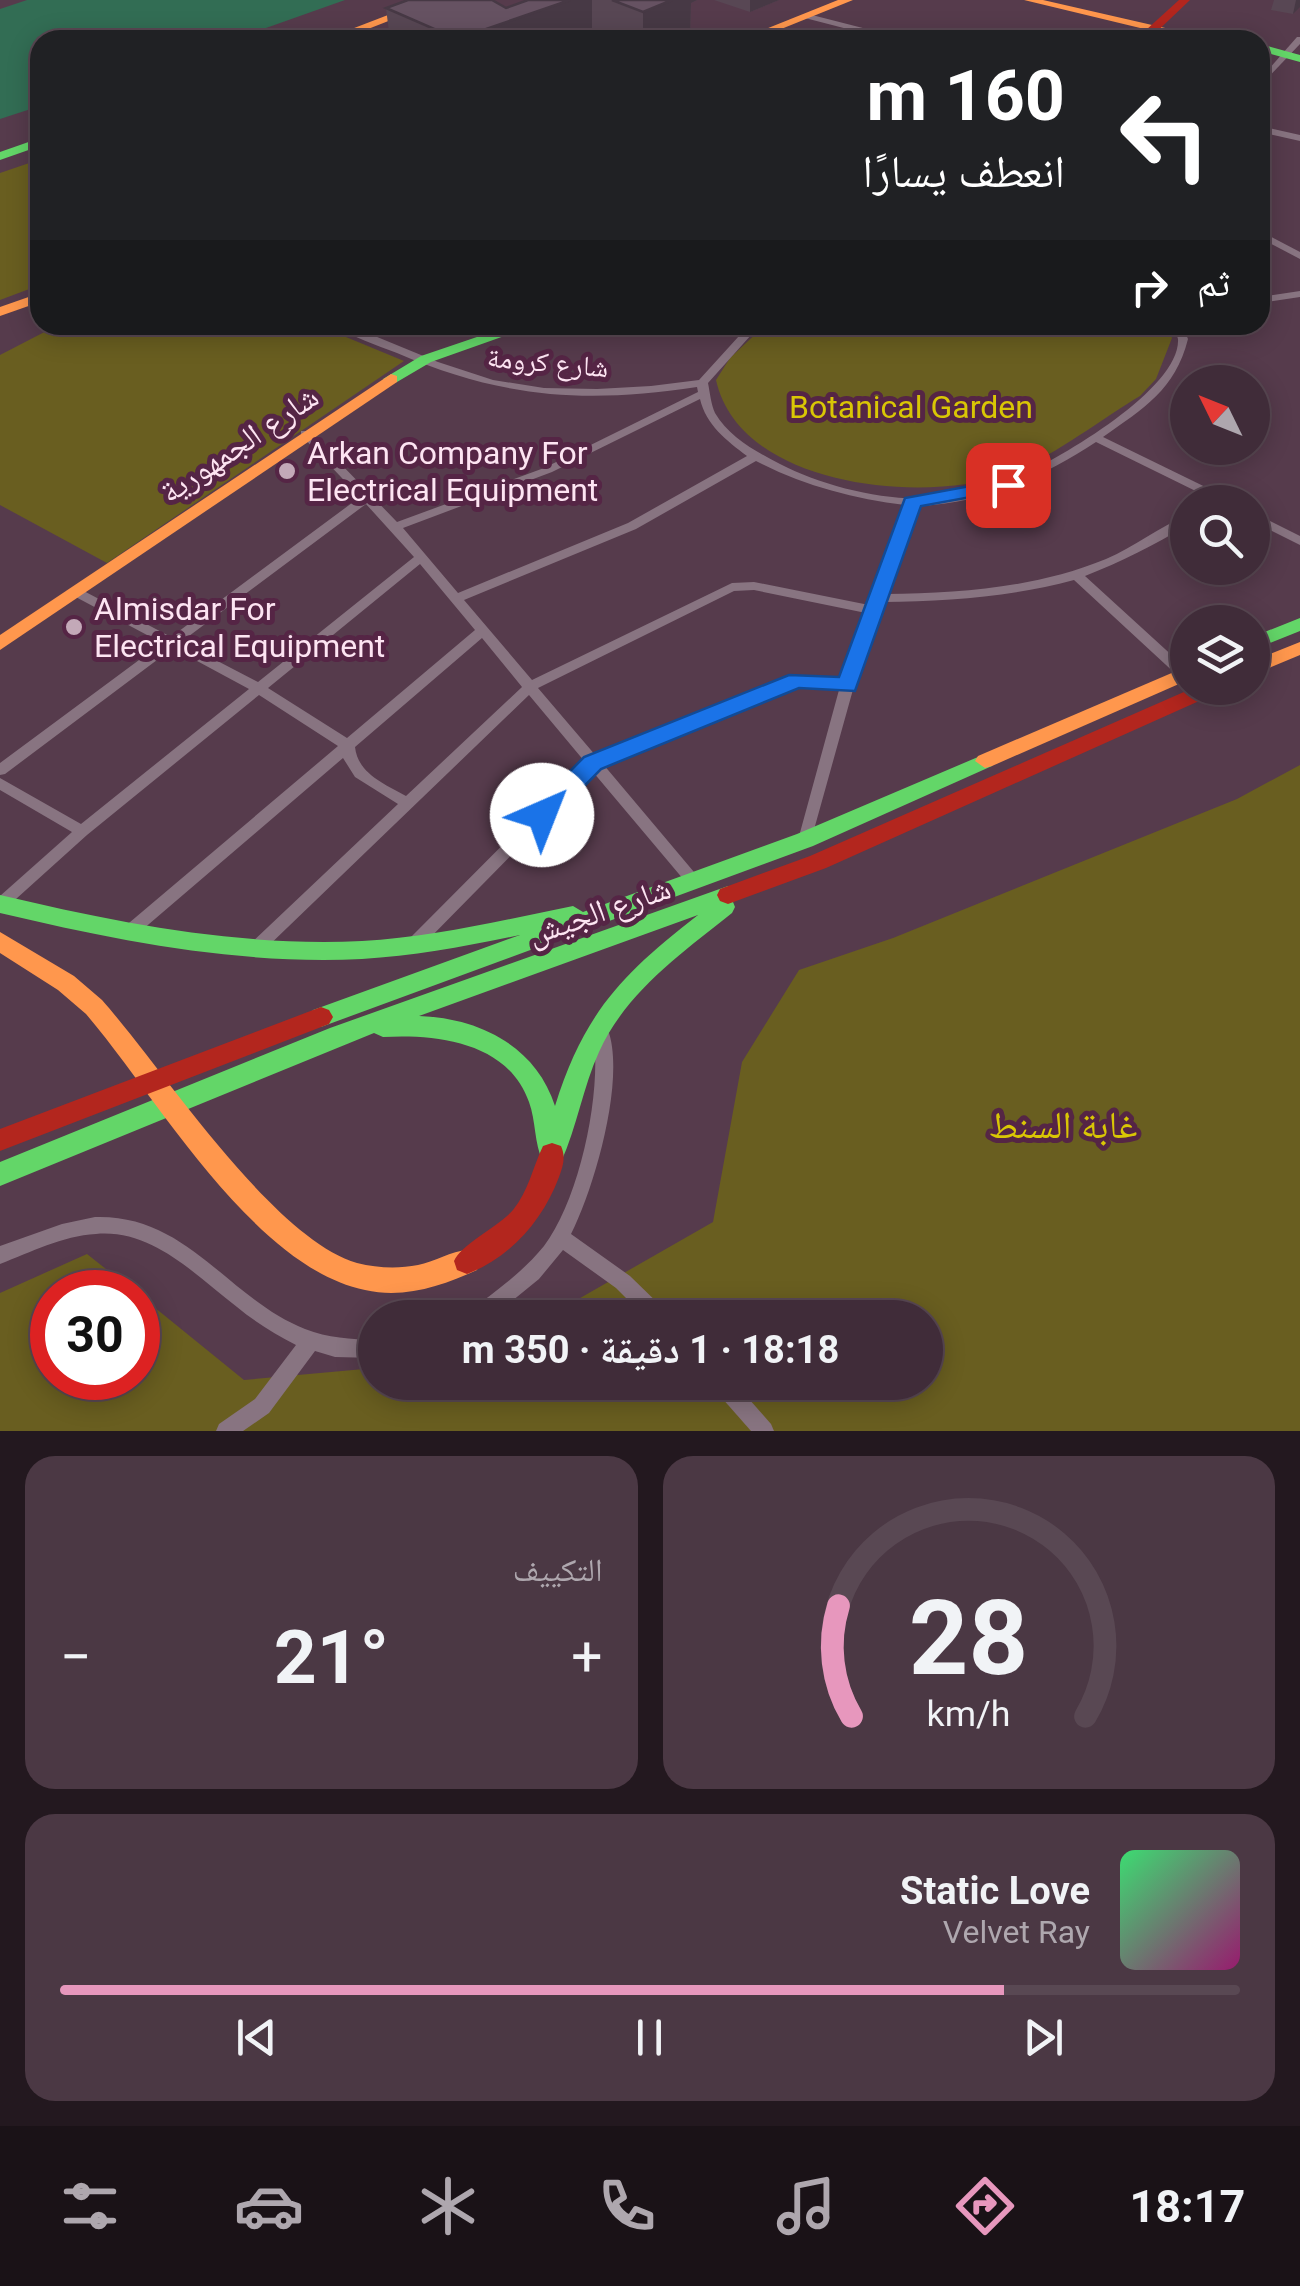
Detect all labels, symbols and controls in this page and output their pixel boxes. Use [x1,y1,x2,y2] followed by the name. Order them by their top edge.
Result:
[866,55,1065,137] text: 160 m
[1100,70,1230,200] icon: left
[862,145,1065,198] text: انعطف يسارًا
[1122,260,1177,315] icon: right
[1197,261,1230,305] text: ثم
[486,341,610,385] street label: شارع كرومة
[1170,365,1270,465] north arrow
[1170,365,1270,705] map controls
[153,377,326,512] street label: شارع الجمهورية
[789,388,1033,426] park label: Botanical Garden
[307,434,598,509] place label: Arkan Company For Electrical Equipment
[966,443,1051,528] pin
[981,458,1036,513] icon: arrive
[276,460,298,482] marker: Arkan Company For Electrical Equipment
[1170,485,1270,585] button: search
[94,590,385,665] place label: Almisdar For Electrical Equipment
[1170,605,1270,705] button: layers
[63,616,85,638] marker: Almisdar For Electrical Equipment
[490,763,594,867] position arrow
[523,869,676,954] street label: شارع الجيش
[989,1103,1137,1147] park label: غابة السنط
[30,1270,160,1400] speed limit sign: 30
[462,1328,839,1372] text: 18:18 · 1 دقيقة · 350 m
[513,1551,603,1589] text: التكييف
[909,1578,1028,1699] text: 28
[274,1613,389,1701] text: 21°
[60,1625,91,1689] text: −
[571,1625,603,1689] text: +
[927,1693,1011,1735] text: km/h
[900,1869,1090,1913] text: Static Love
[943,1913,1090,1951] text: Velvet Ray
[229,2010,284,2065] icon: previous
[622,2010,677,2065] icon: pause
[1016,2010,1071,2065] icon: next
[55,2171,125,2241] icon: filters
[234,2171,304,2241] icon: car
[413,2171,483,2241] icon: climate
[592,2171,662,2241] icon: phone
[771,2171,841,2241] icon: music
[950,2171,1020,2241] icon: directions
[1129,2180,1245,2233] text: 18:17

